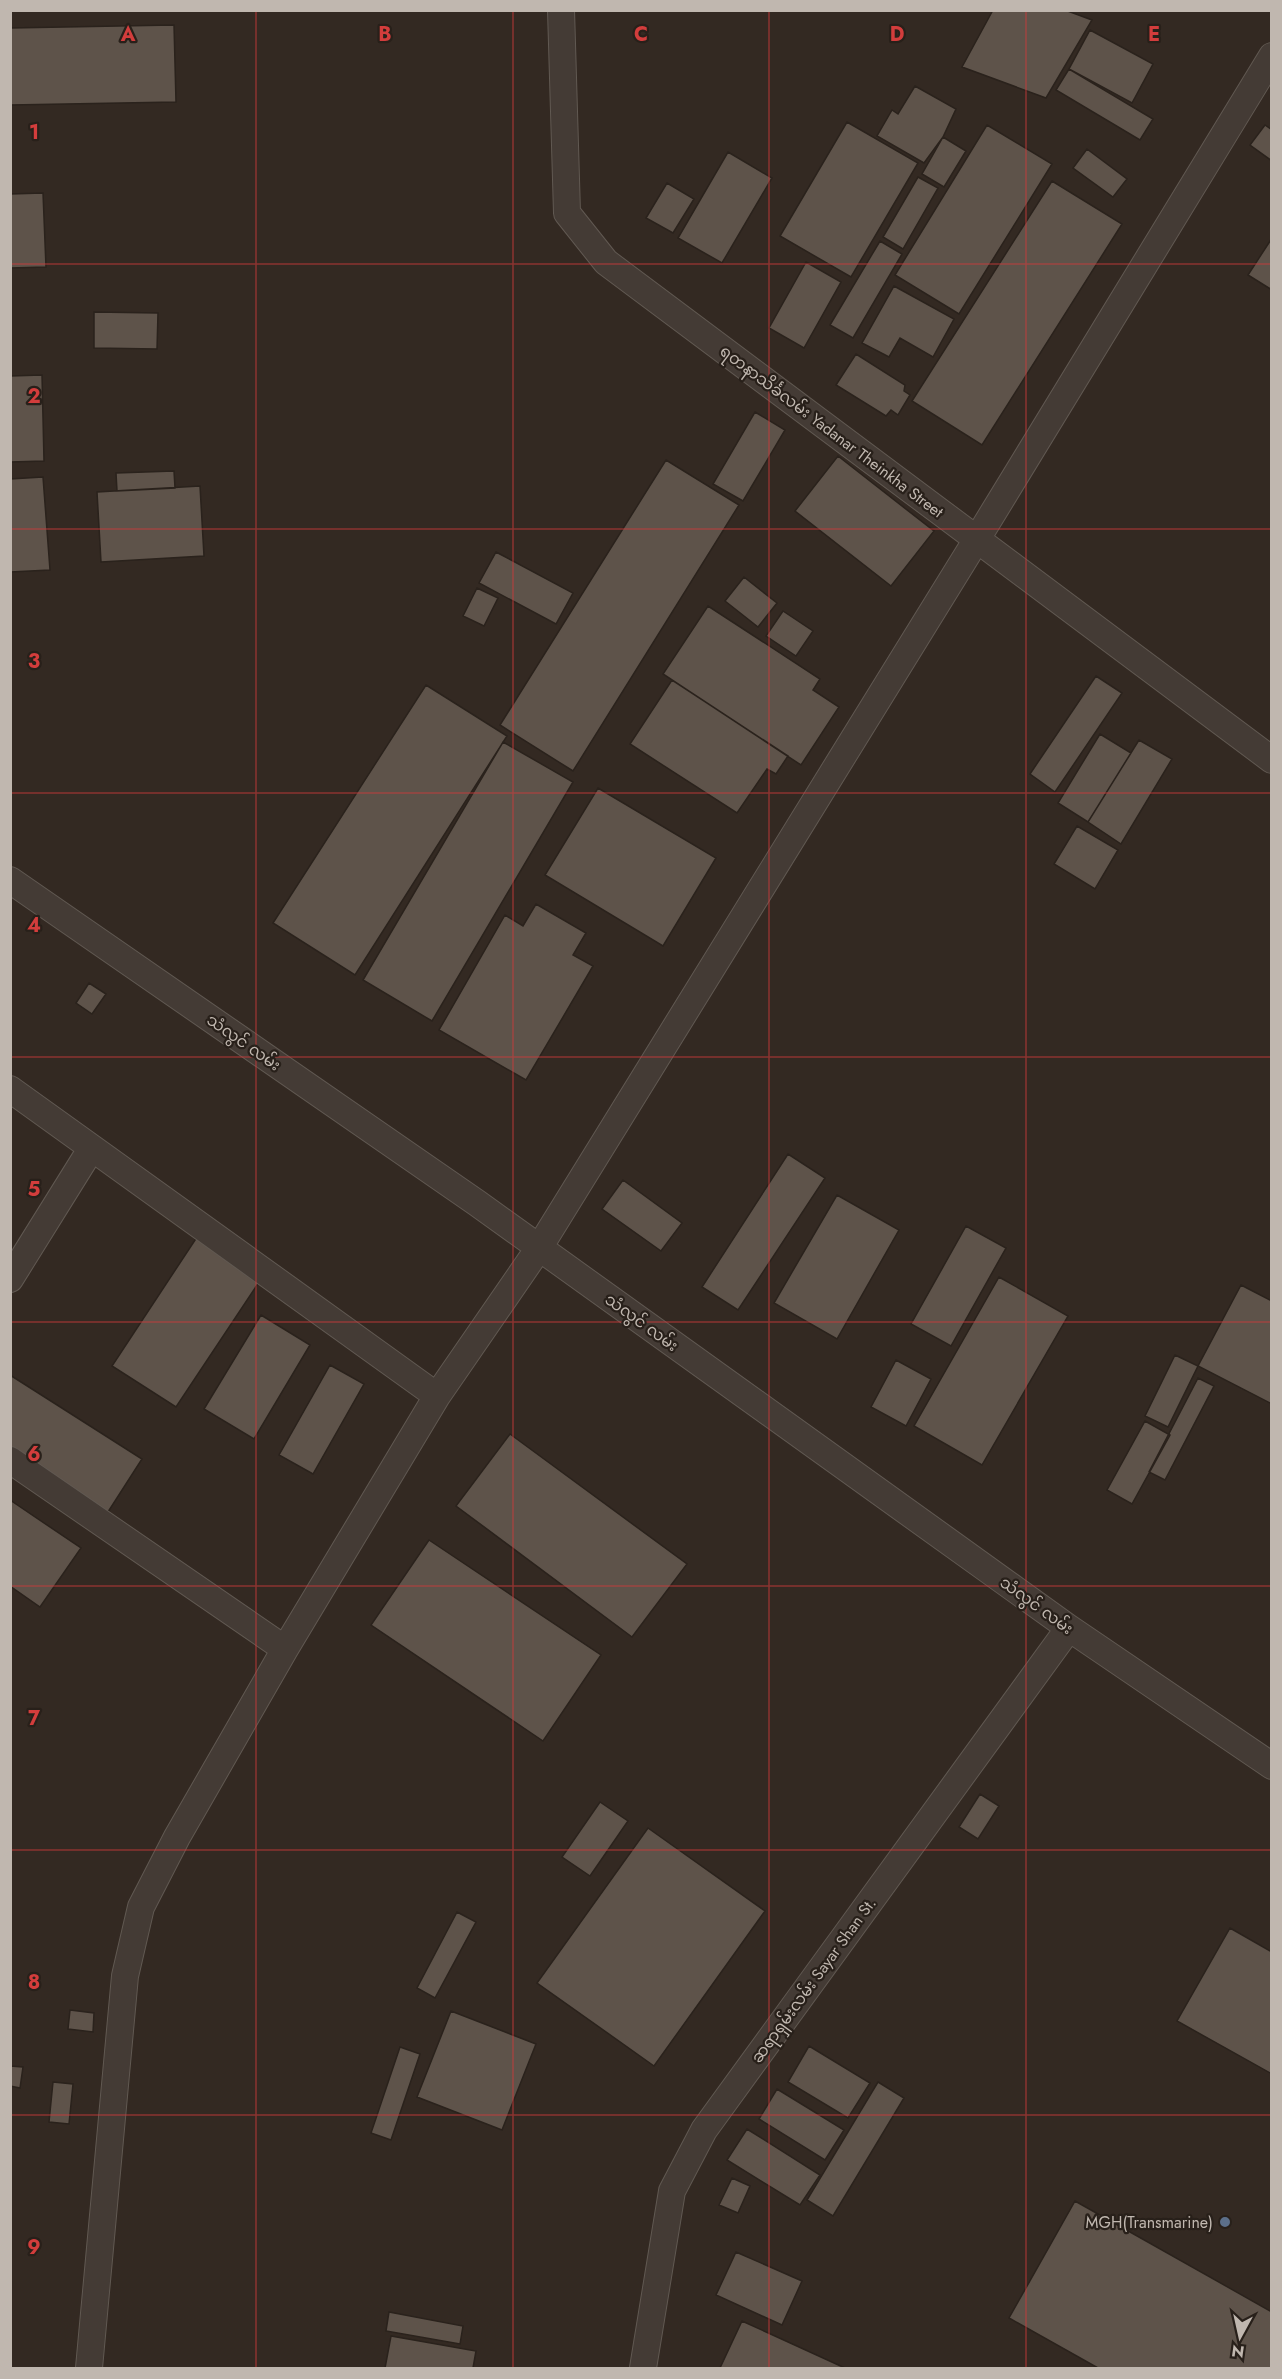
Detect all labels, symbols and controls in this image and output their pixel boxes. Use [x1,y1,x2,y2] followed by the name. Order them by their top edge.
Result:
[120,20,136,49] text: A
[378,20,392,49] text: B
[634,20,648,49] text: C
[890,20,904,49] text: D
[1148,20,1160,49] text: E
[29,118,39,147] text: 1
[714,340,948,525] street label: ရတနာသိင်္ခလမ်း Yadanar Theinkha Street
[27,382,41,411] text: 2
[28,647,40,676] text: 3
[27,911,41,940] text: 4
[201,1008,285,1078] street label: သံလွင် လမ်း
[28,1175,41,1204] text: 5
[599,1288,683,1358] street label: သံလွင် လမ်း
[27,1440,41,1469] text: 6
[994,1571,1078,1641] street label: သံလွင် လမ်း
[28,1704,41,1733] text: 7
[745,1893,884,2070] street label: ဆရာရှမ်းလမ်း Sayar Shan St.
[28,1968,40,1997] text: 8
[1086,2211,1213,2234] place label: MGH(Transmarine)
[1218,2215,1232,2229] marker: MGH(Transmarine)
[27,2233,41,2262] text: 9
[1210,2307,1270,2367] north arrow
[1230,2339,1246,2364] text: N

